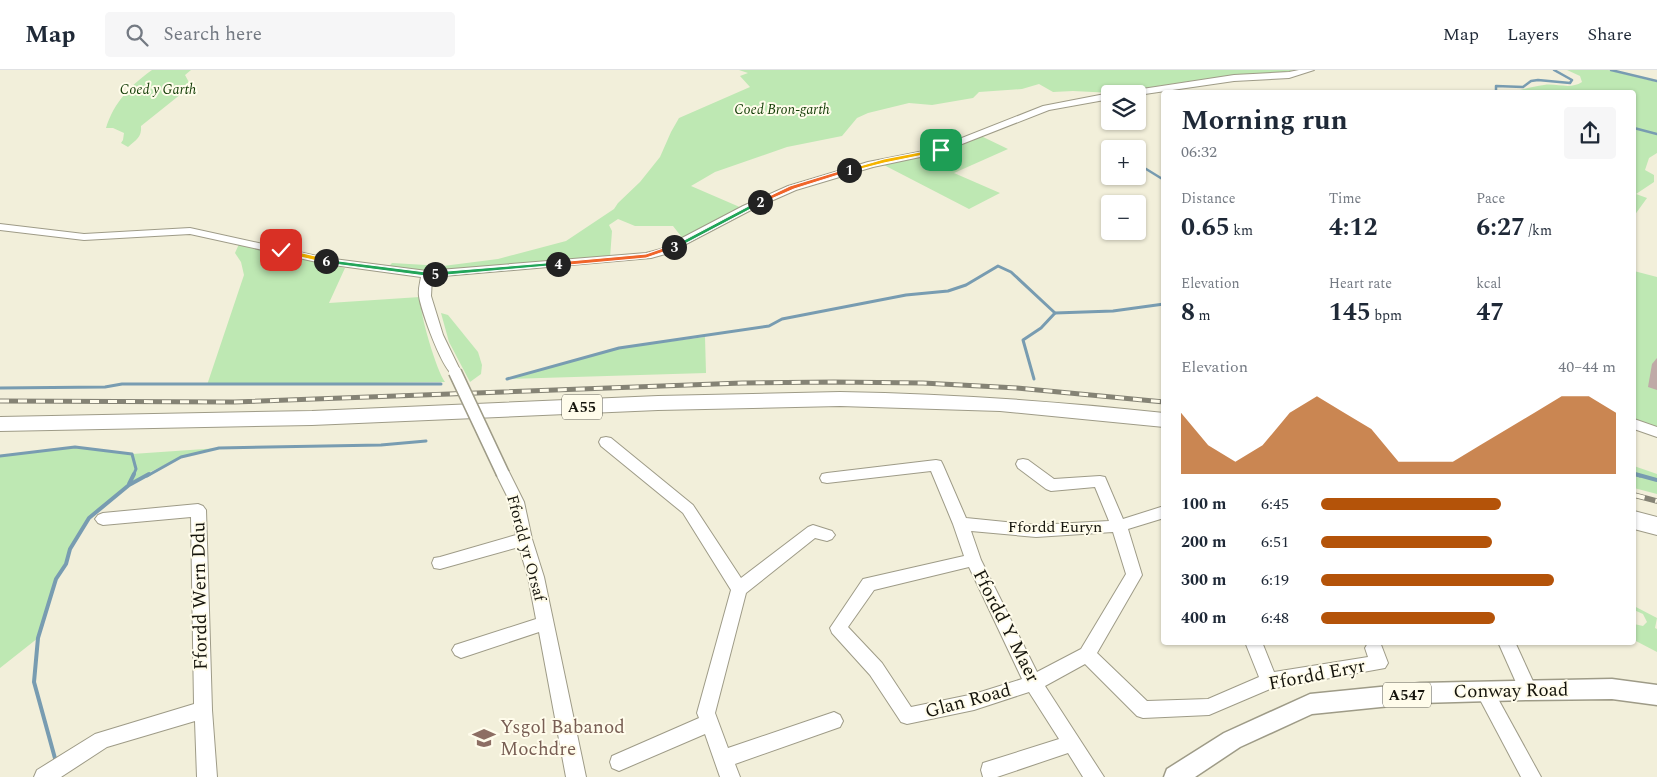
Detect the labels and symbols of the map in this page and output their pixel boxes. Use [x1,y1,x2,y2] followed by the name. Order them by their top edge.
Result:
[120,79,196,100] park label: Coed y Garth
[734,99,830,120] park label: Coed Bron-garth
[920,129,962,171] pin
[836,158,862,182] pin: 1
[748,190,772,214] pin: 2
[260,229,302,271] pin
[662,234,686,260] pin: 3
[314,248,338,274] pin: 6
[546,252,570,276] pin: 4
[422,262,448,286] pin: 5
[562,394,602,420] road number: A55
[500,492,552,605] street label: Ffordd yr Orsaf
[1008,515,1102,539] street label: Ffordd Euryn
[184,521,216,670] street label: Ffordd Wern Ddu
[965,564,1047,688] street label: Ffordd Y Maer
[1266,651,1368,699] street label: Ffordd Eryr
[1453,675,1569,707] street label: Conway Road
[922,676,1014,726] street label: Glan Road
[1383,682,1431,708] road number: A547
[500,713,625,764] place label: Ysgol Babanod Mochdre
[471,725,497,751] school or university icon: Ysgol Babanod Mochdre

